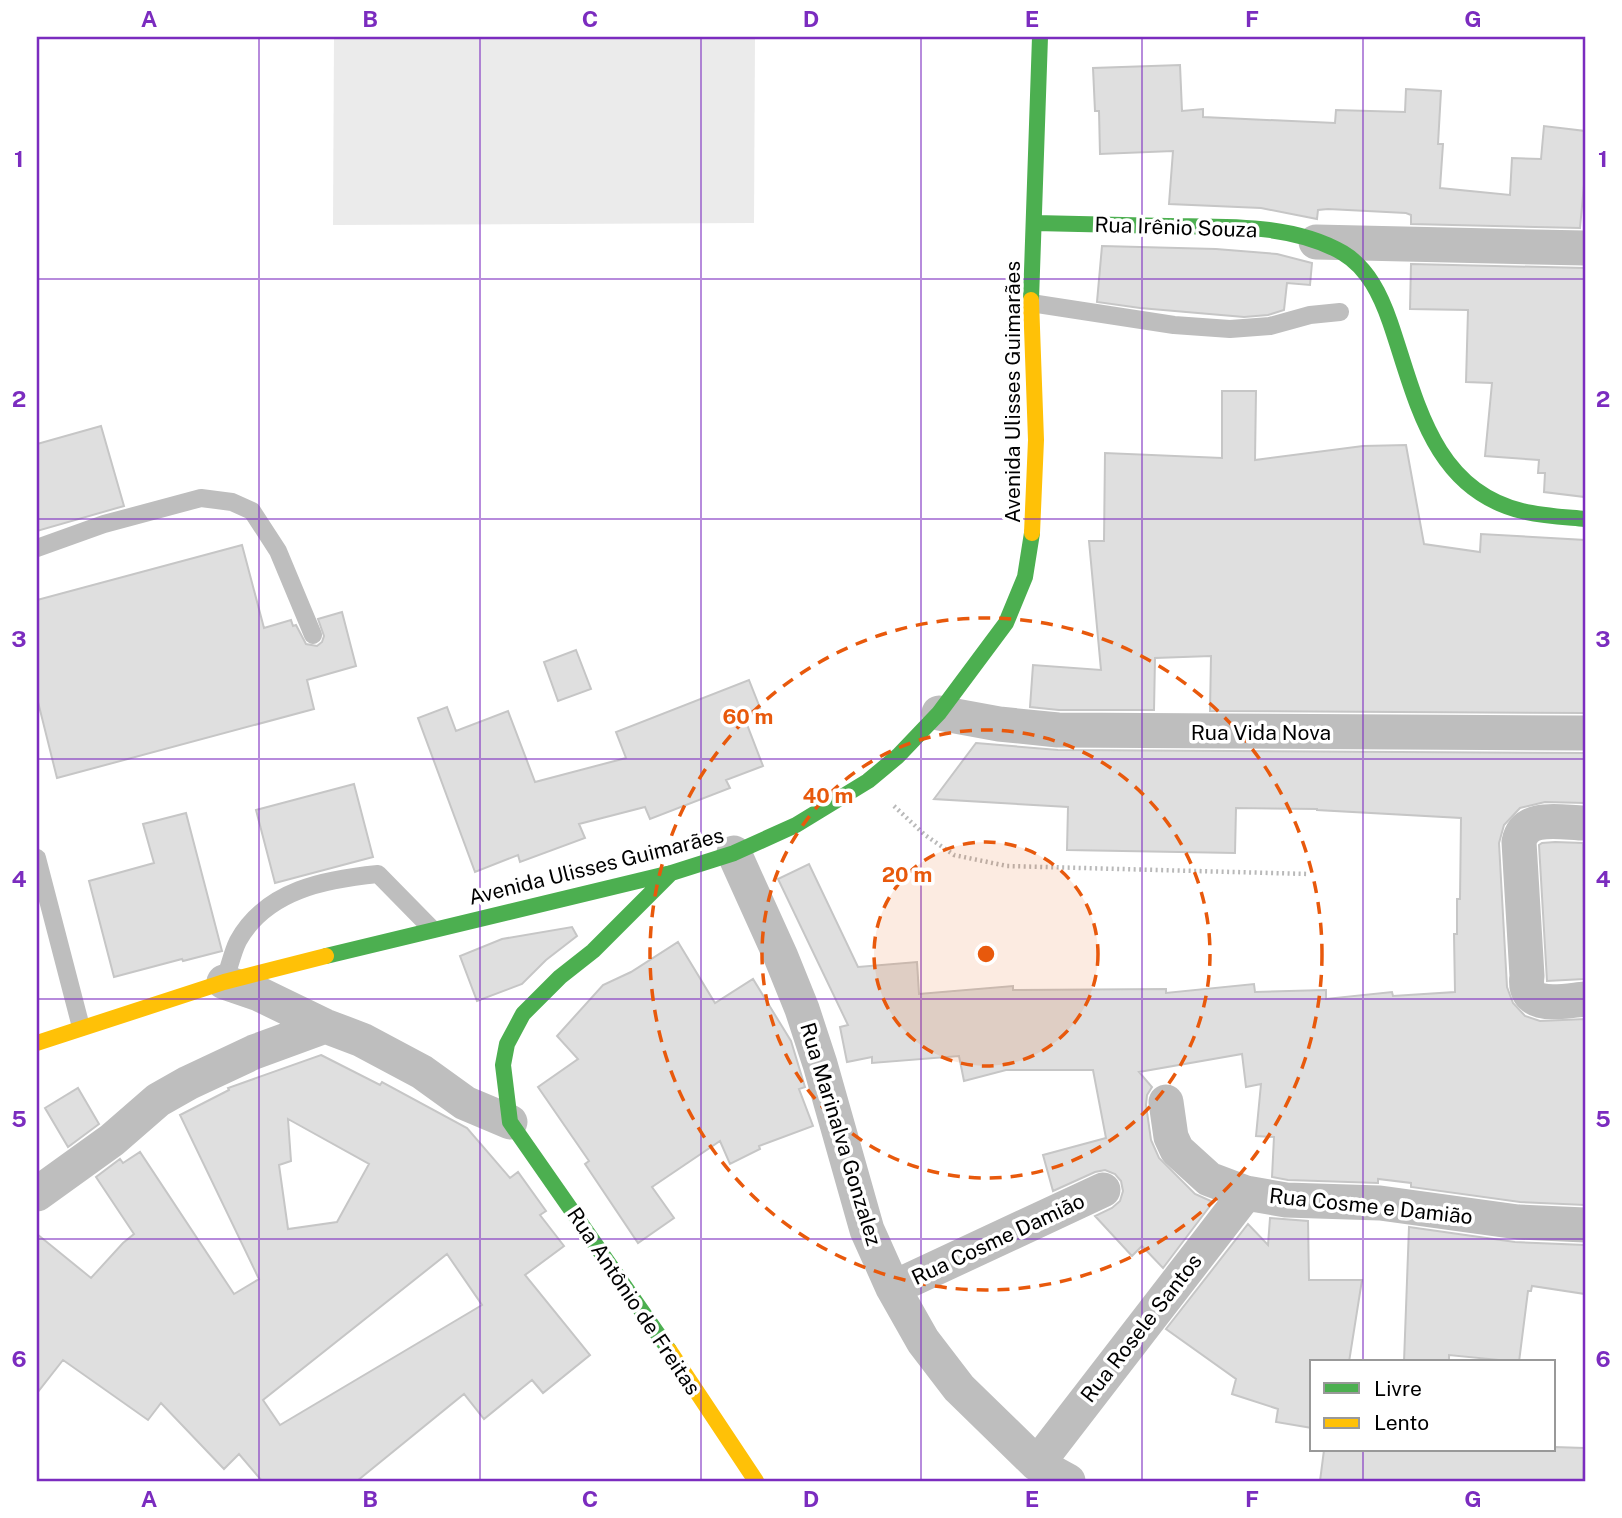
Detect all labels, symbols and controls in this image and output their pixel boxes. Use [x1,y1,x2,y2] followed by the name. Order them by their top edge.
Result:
[141,5,158,32] text: A
[362,5,378,32] text: B
[582,5,598,32] text: C
[803,5,819,32] text: D
[1025,5,1039,32] text: E
[1245,5,1259,32] text: F
[1464,5,1482,32] text: G
[14,145,24,172] text: 1
[1598,145,1608,172] text: 1
[1094,212,1258,242] street label: Rua Irênio Souza
[1000,261,1025,523] street label: Avenida Ulisses Guimarães
[12,385,26,412] text: 2
[1596,385,1610,412] text: 2
[11,625,27,652] text: 3
[1595,625,1611,652] text: 3
[723,704,773,729] text: 60 m
[1191,720,1331,745] street label: Rua Vida Nova
[803,783,853,808] text: 40 m
[466,822,726,910] street label: Avenida Ulisses Guimarães
[882,862,932,887] text: 20 m
[11,865,27,892] text: 4
[1595,865,1611,892] text: 4
[974,942,998,966] centre of rings
[795,1019,887,1249] street label: Rua Marinalva Gonzalez
[11,1105,27,1132] text: 5
[1595,1105,1611,1132] text: 5
[1268,1183,1474,1229] street label: Rua Cosme e Damião
[908,1188,1088,1290] street label: Rua Cosme Damião
[562,1203,706,1399] street label: Rua Antônio de Freitas
[1075,1249,1207,1407] street label: Rua Rosele Santos
[11,1345,27,1372] text: 6
[1595,1345,1611,1372] text: 6
[1310,1360,1556,1452] legend
[1374,1376,1422,1401] text: Livre
[1374,1410,1429,1435] text: Lento
[141,1485,158,1512] text: A
[362,1485,378,1512] text: B
[582,1485,598,1512] text: C
[803,1485,819,1512] text: D
[1025,1485,1039,1512] text: E
[1245,1485,1259,1512] text: F
[1464,1485,1482,1512] text: G

